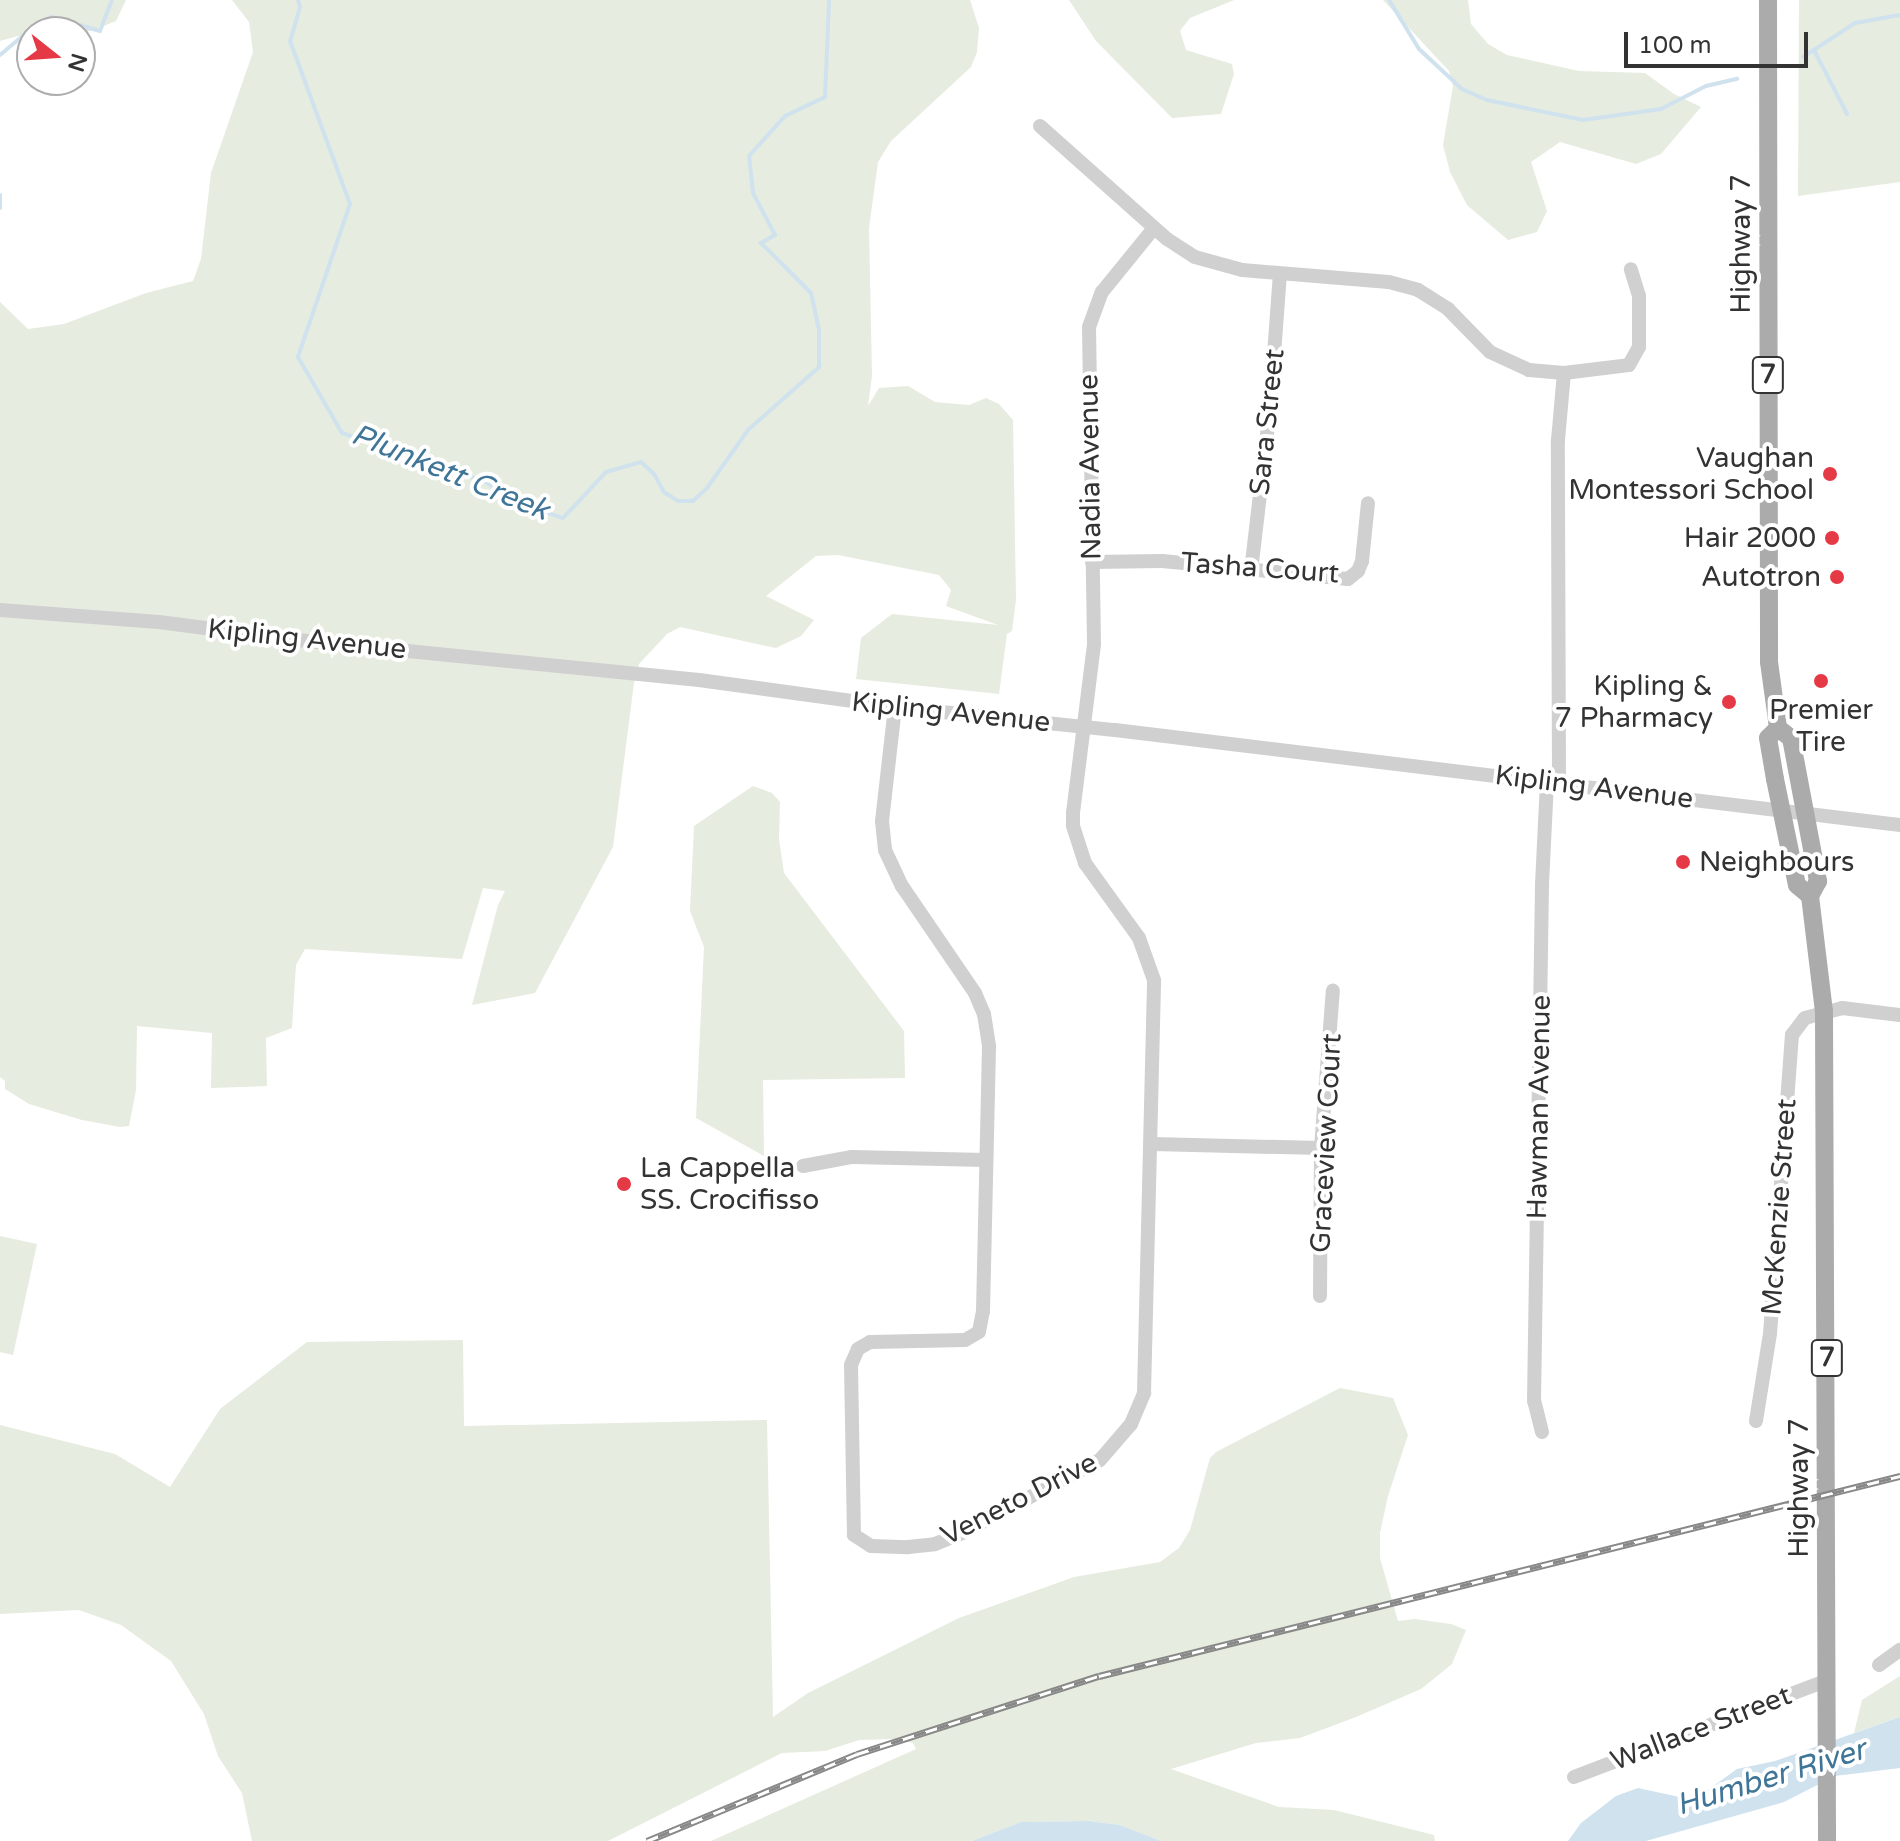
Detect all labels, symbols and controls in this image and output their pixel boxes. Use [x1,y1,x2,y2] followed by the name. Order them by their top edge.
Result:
[16,16,96,96] north arrow
[1628,16,1812,66] scale bar
[1638,31,1712,60] text: 100 m
[62,50,92,75] text: N
[1724,174,1758,314] street label: Highway 7
[1243,347,1291,497] street label: Sara Street
[1750,353,1786,397] road number: 7
[1072,374,1108,560] street label: Nadia Avenue
[346,417,554,529] water label: Plunkett Creek
[1568,441,1814,507] place label: Vaughan Montessori School
[1821,465,1839,483] marker: Vaughan Montessori School
[1684,521,1816,555] place label: Hair 2000
[1823,529,1841,547] marker: Hair 2000
[1180,546,1340,590] street label: Tasha Court
[1701,560,1821,594] place label: Autotron
[1828,568,1846,586] marker: Autotron
[206,612,408,666] street label: Kipling Avenue
[1555,669,1713,735] place label: Kipling & 7 Pharmacy
[1812,672,1830,690] marker: Premier Tire
[850,685,1052,739] street label: Kipling Avenue
[1720,693,1738,711] marker: Kipling & 7 Pharmacy
[1769,693,1873,759] place label: Premier Tire
[1493,758,1695,816] street label: Kipling Avenue
[1699,845,1855,879] place label: Neighbours
[1674,853,1692,871] marker: Neighbours
[1520,994,1558,1220] street label: Hawman Avenue
[1303,1032,1349,1254] street label: Graceview Court
[1755,1097,1803,1317] street label: McKenzie Street
[640,1151,819,1217] place label: La Cappella SS. Crocifisso
[615,1175,633,1193] marker: La Cappella SS. Crocifisso
[1809,1336,1845,1380] road number: 7
[1782,1418,1816,1558] street label: Highway 7
[935,1445,1103,1553] street label: Veneto Drive
[1606,1678,1796,1778] street label: Wallace Street
[1672,1732,1870,1824] water label: Humber River

